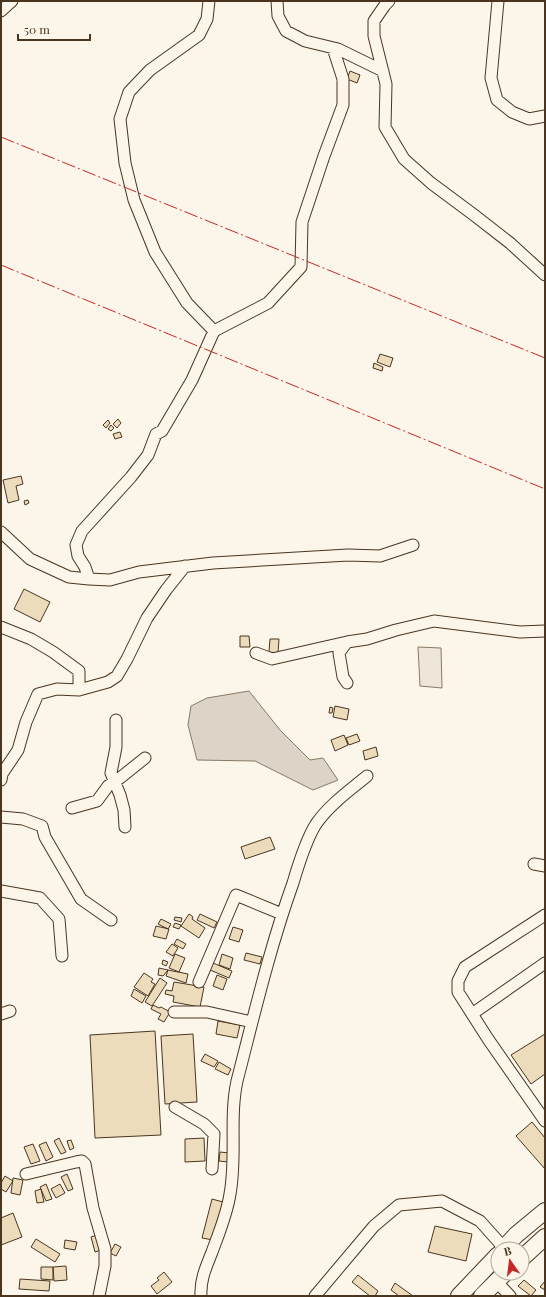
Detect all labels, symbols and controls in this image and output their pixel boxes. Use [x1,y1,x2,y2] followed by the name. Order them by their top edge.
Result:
[18,16,90,42] scale bar
[24,21,50,37] text: 50 m
[490,1241,530,1281] north arrow
[502,1242,513,1259] text: B

